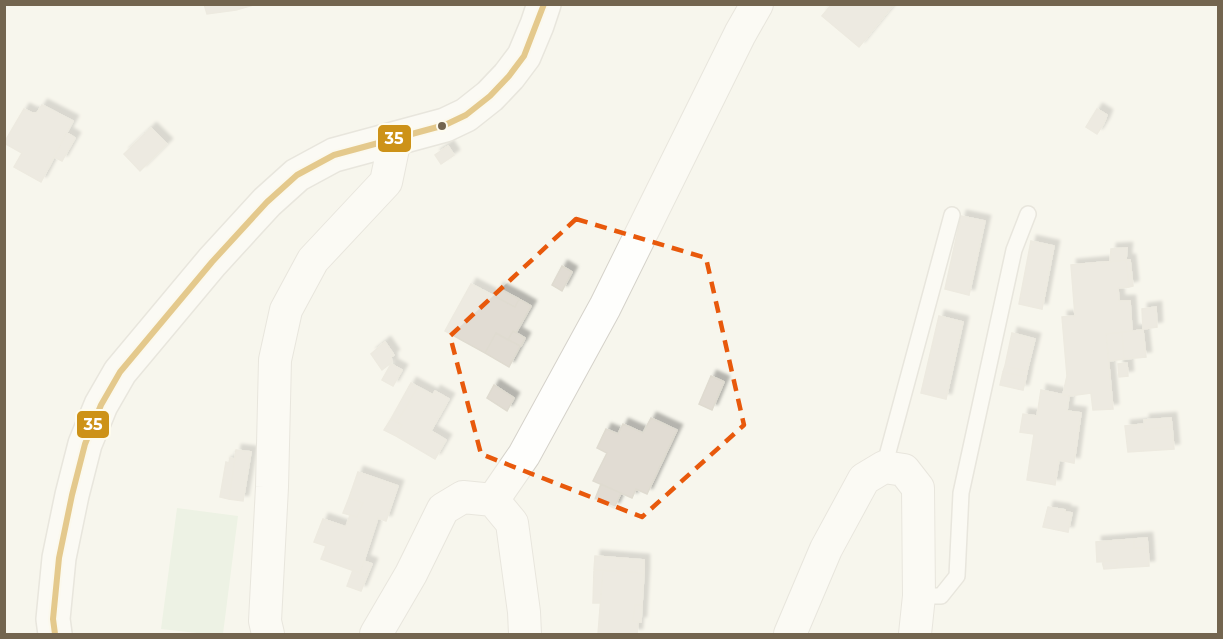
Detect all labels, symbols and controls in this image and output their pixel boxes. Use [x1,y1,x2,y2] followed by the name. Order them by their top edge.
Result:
[436,120,448,132] unlabelled marker
[377,124,412,153] line badge: 35
[384,129,404,148] text: 35
[76,410,110,439] line badge: 35
[83,415,103,434] text: 35

